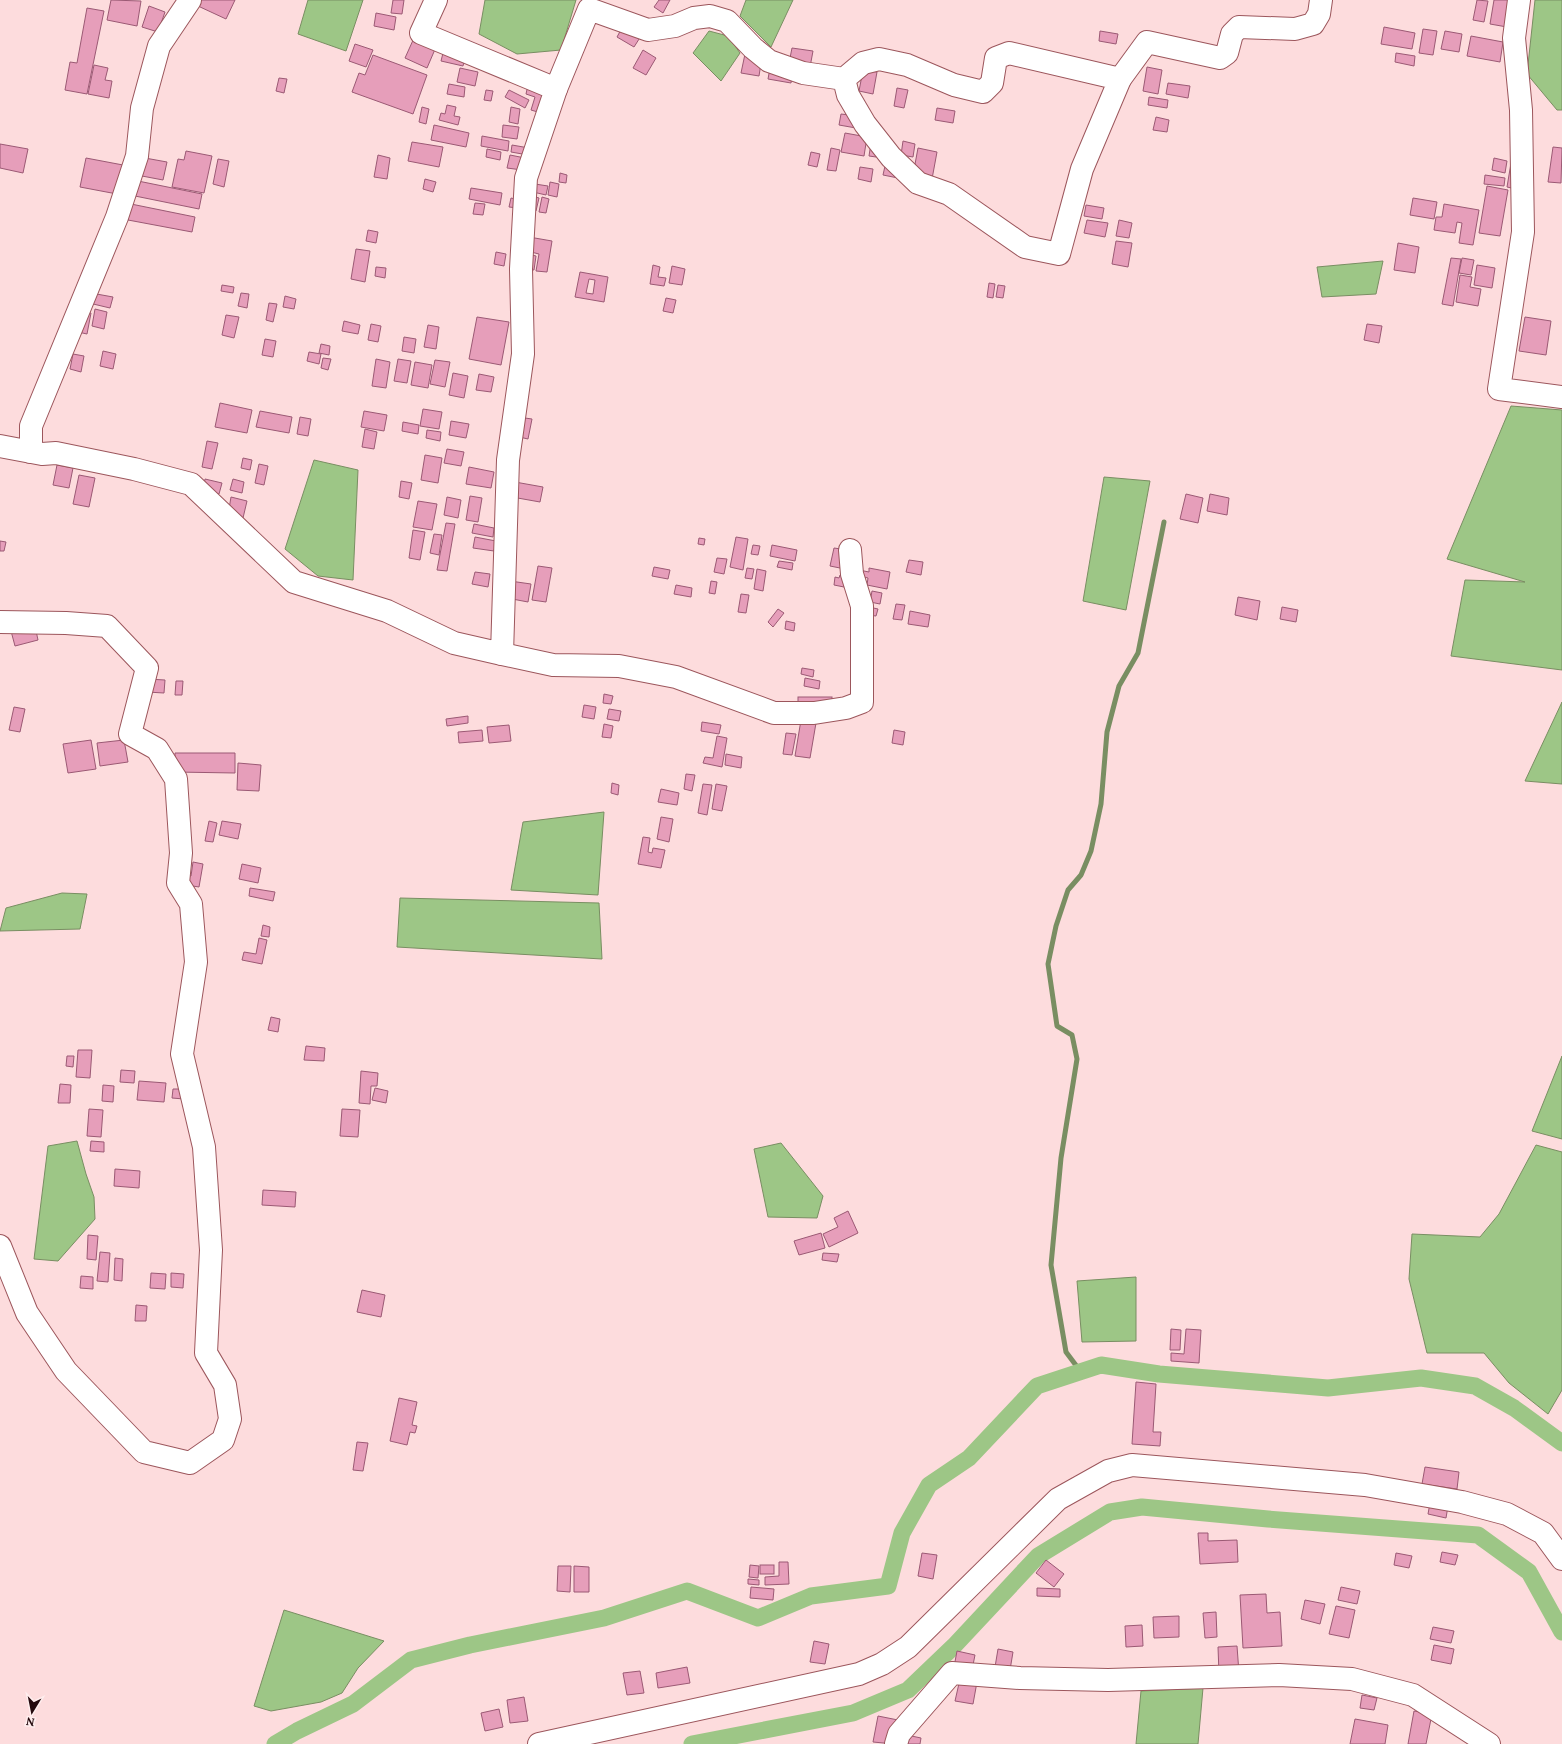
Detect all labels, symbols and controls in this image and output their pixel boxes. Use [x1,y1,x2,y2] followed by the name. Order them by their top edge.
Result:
[12,1692,52,1732] north arrow
[24,1714,36,1729] text: N

